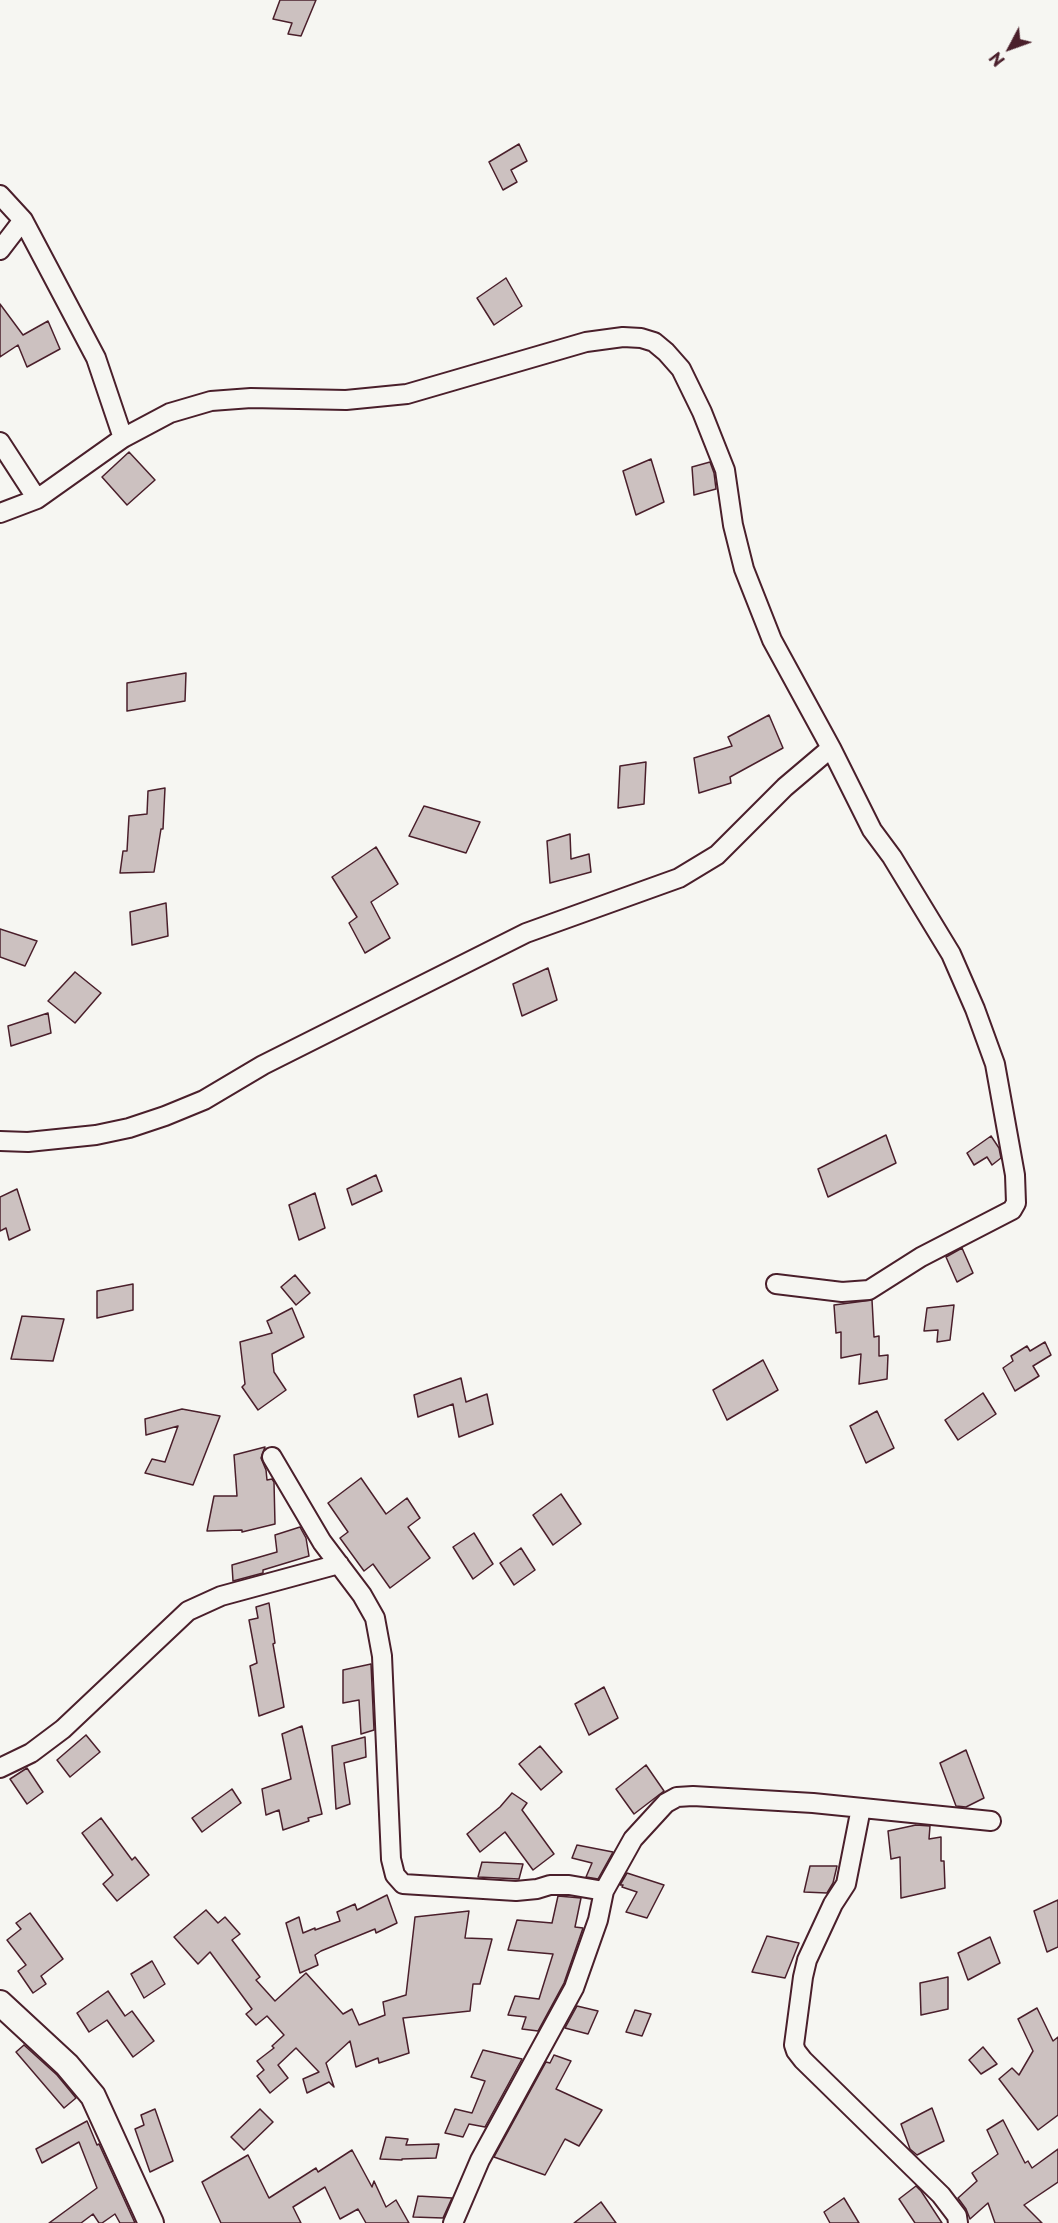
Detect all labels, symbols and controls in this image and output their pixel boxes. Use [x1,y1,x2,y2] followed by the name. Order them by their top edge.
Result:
[980,18,1040,78] north arrow
[983,47,1010,72] text: N

